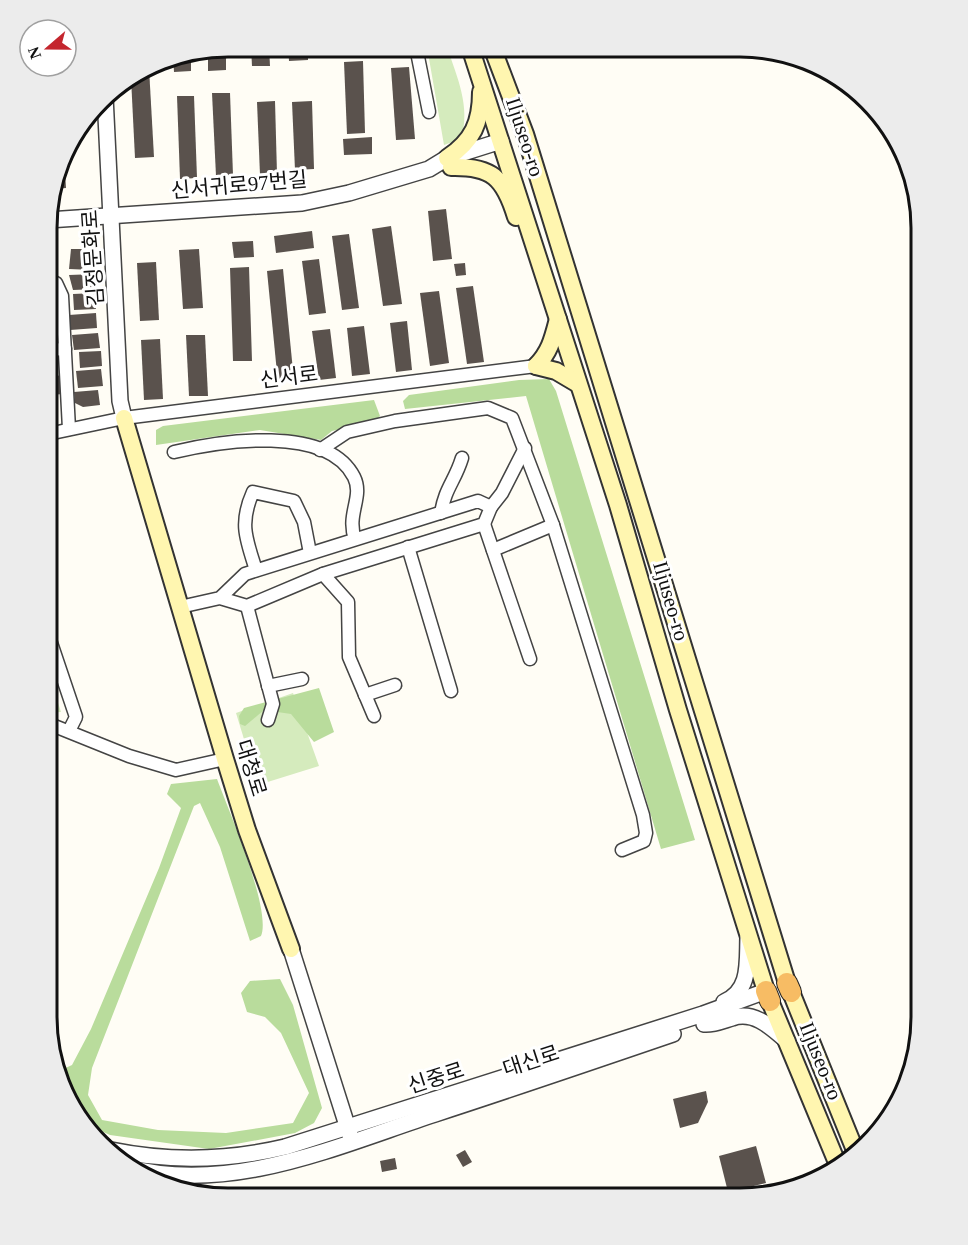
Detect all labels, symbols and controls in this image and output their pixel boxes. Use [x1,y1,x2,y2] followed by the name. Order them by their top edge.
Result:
[18,18,78,78] north arrow
[24,44,44,61] text: N
[501,94,549,180] street label: Iljuseo-ro
[170,167,308,203] street label: 신서귀로97번길
[78,209,108,307] street label: 김정문화로
[259,362,319,392] street label: 신서로
[648,558,694,644] street label: Iljuseo-ro
[231,737,271,799] street label: 대청로
[795,1019,847,1103] street label: Iljuseo-ro
[500,1041,562,1081] street label: 대신로
[405,1058,467,1098] street label: 신중로

